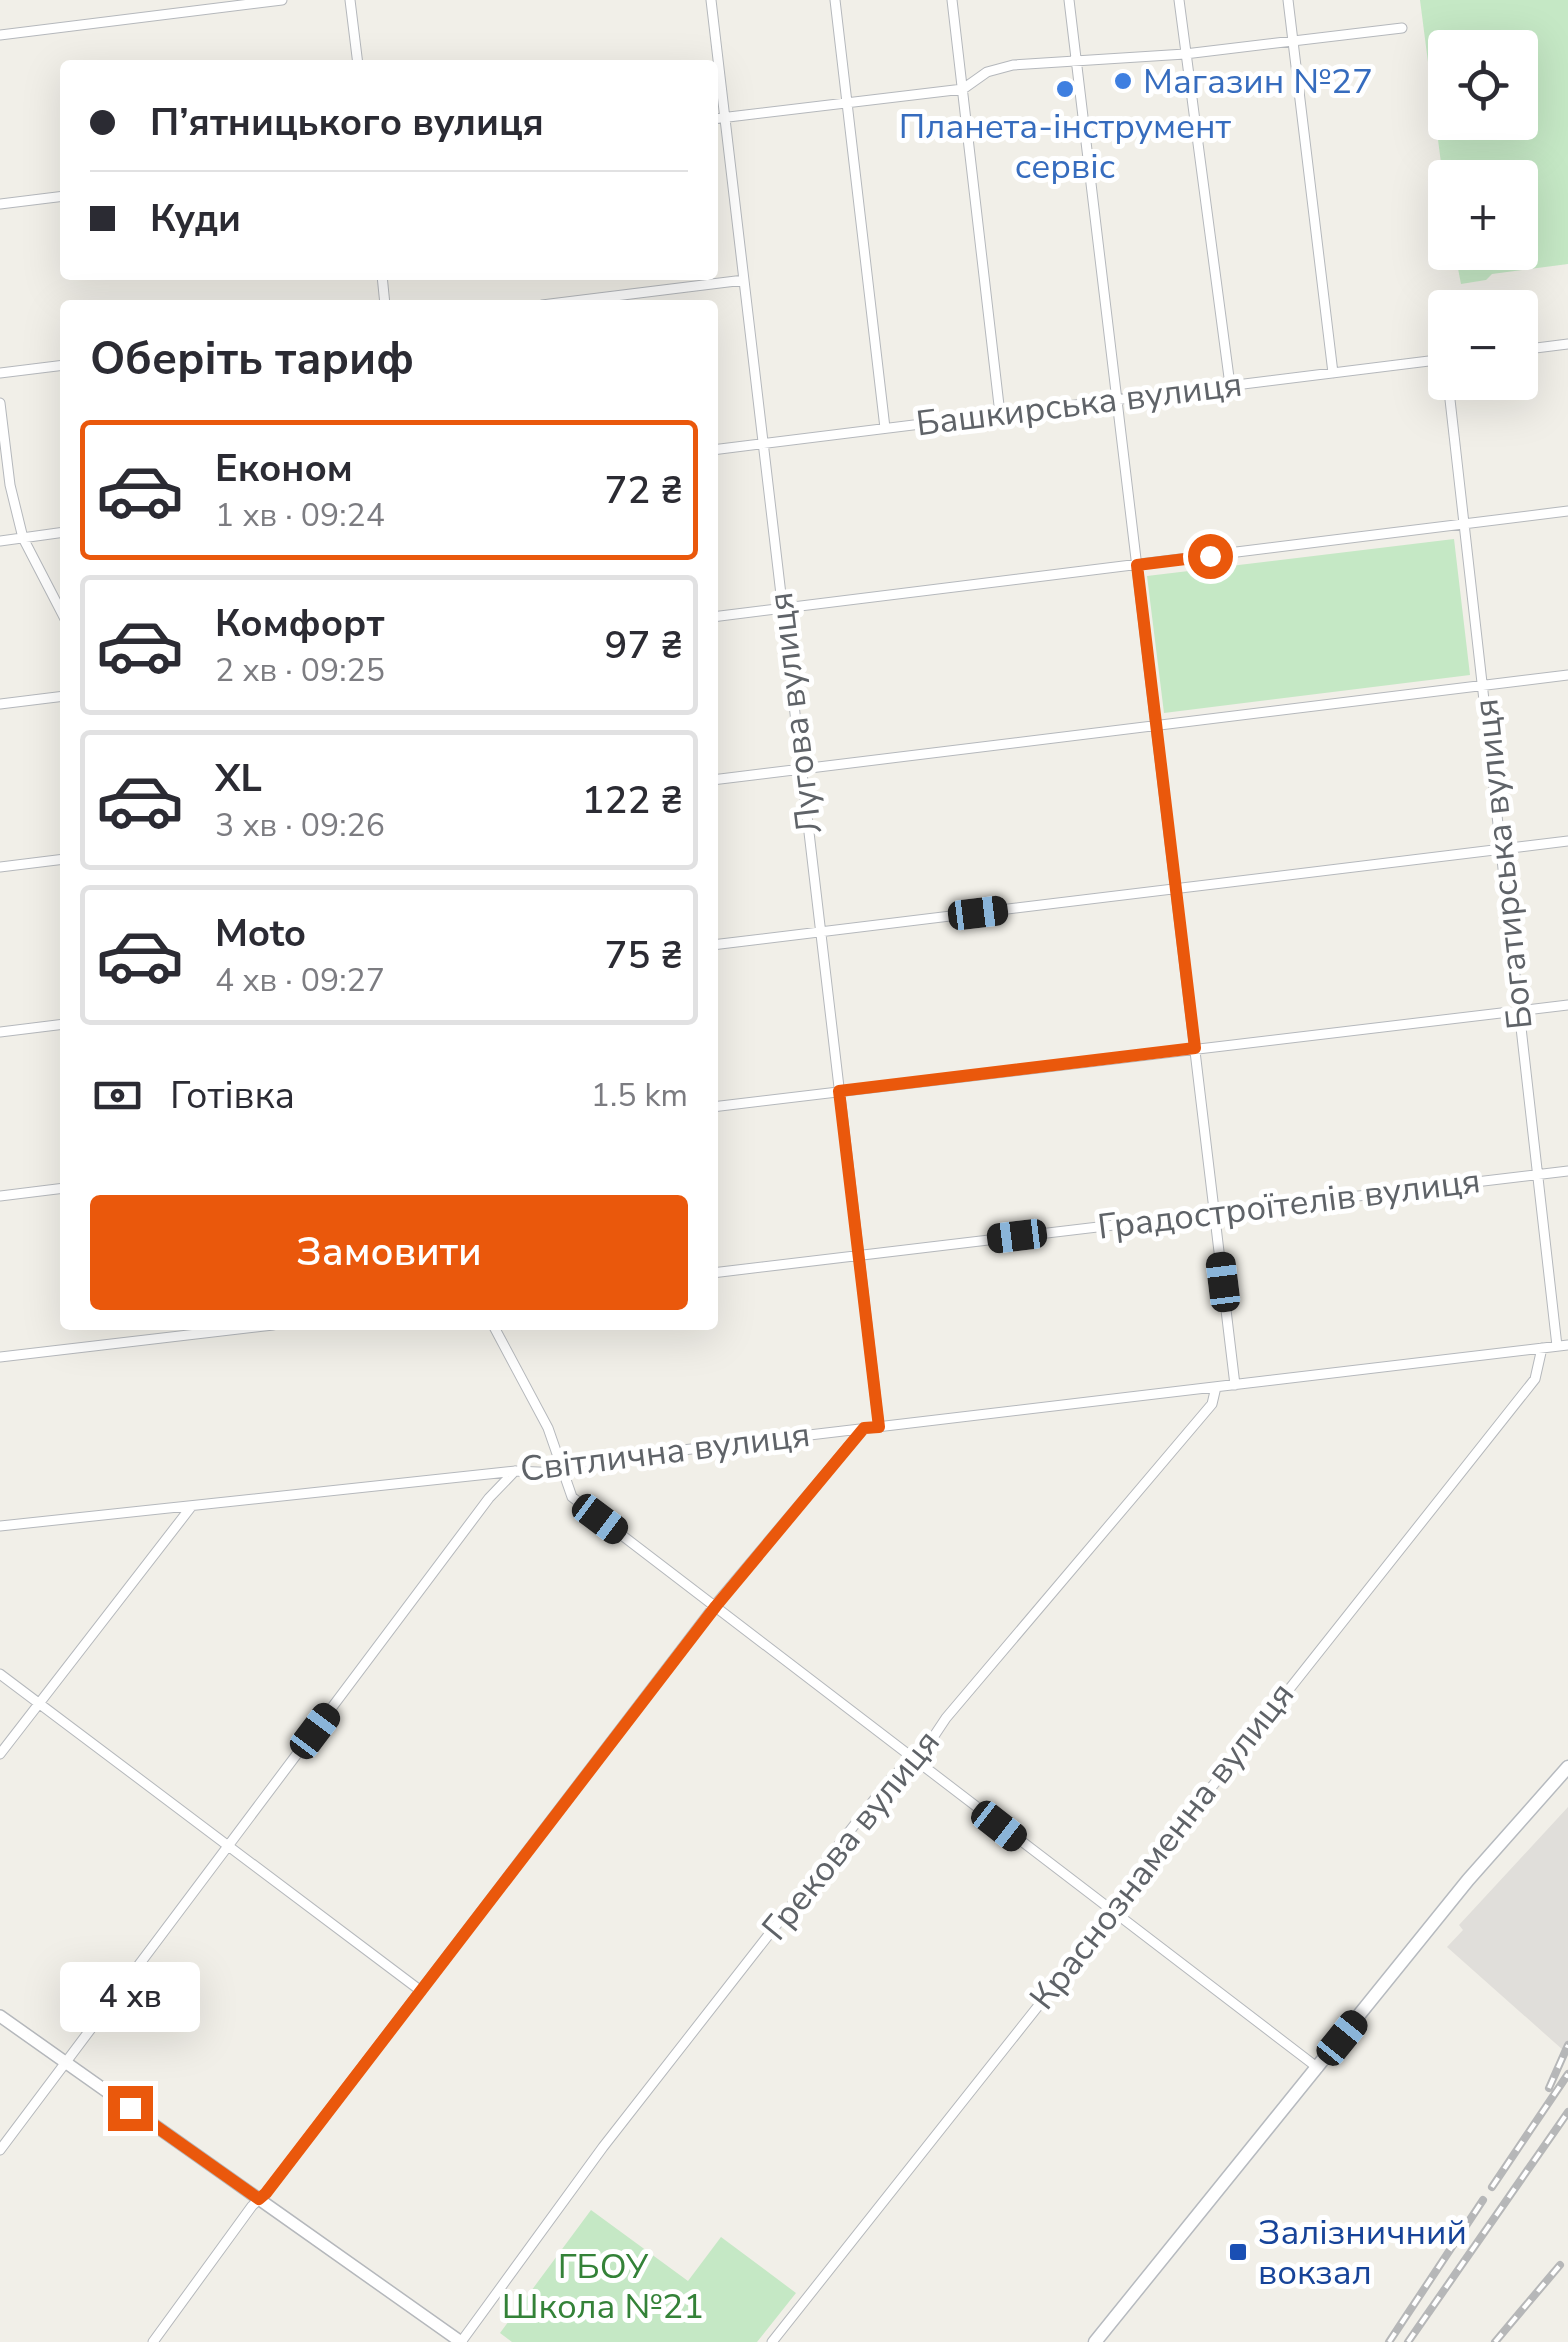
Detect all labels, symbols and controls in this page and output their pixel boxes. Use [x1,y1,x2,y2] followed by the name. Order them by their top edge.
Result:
[1428,30,1538,400] map controls
[1428,30,1538,140] button: locate
[1143,58,1373,105] place label: Магазин №27
[1112,70,1134,92] marker: Магазин №27
[1054,78,1076,100] marker: Планета-інструмент сервіс
[150,97,544,148] text: П’ятницького вулиця
[899,103,1232,190] place label: Планета-інструмент сервіс
[1428,160,1538,270] button: +
[150,193,241,244] text: Куди
[1428,290,1538,400] button: −
[90,329,414,390] text: Оберіть тариф
[913,361,1245,447] street label: Башкирська вулиця
[215,443,353,494] text: Економ
[95,445,185,535] icon: car
[605,465,683,516] text: 72 ₴
[215,494,385,537] text: 1 хв · 09:24
[1188,534,1233,579] route start
[757,590,833,836] street label: Лугова вулиця
[215,598,384,649] text: Комфорт
[95,600,185,690] icon: car
[605,620,683,671] text: 97 ₴
[215,649,385,692] text: 2 хв · 09:25
[1462,696,1544,1032] street label: Богатирська вулиця
[215,753,262,804] text: XL
[95,755,185,845] icon: car
[582,775,683,826] text: 122 ₴
[215,804,385,847] text: 3 хв · 09:26
[946,894,1010,932] car
[215,908,306,959] text: Moto
[95,910,185,1000] icon: car
[605,930,683,981] text: 75 ₴
[215,959,385,1002] text: 4 хв · 09:27
[90,1068,145,1123] icon: cash
[170,1070,295,1121] text: Готівка
[591,1074,688,1117] text: 1.5 km
[1095,1157,1483,1251] street label: Градостроїтелiв вулиця
[90,1195,688,1310] button: Замовити
[985,1217,1049,1255] car
[1204,1250,1242,1314] car
[517,1411,813,1493] street label: Світлична вулиця
[567,1489,633,1549] car
[1019,1673,1305,2019] street label: Краснознаменна вулиця
[285,1698,345,1764] car
[752,1720,950,1950] street label: Грекова вулиця
[966,1796,1032,1856] car
[60,1963,200,2033] callout: 4 хв
[99,1975,161,2018] text: 4 хв
[1311,2005,1373,2071] car
[108,2086,153,2131] route end
[1258,2209,1467,2296] place label: Залізничний вокзал
[1227,2241,1249,2263] marker: Залізничний вокзал
[502,2243,704,2330] park label: ГБОУ Школа №21

